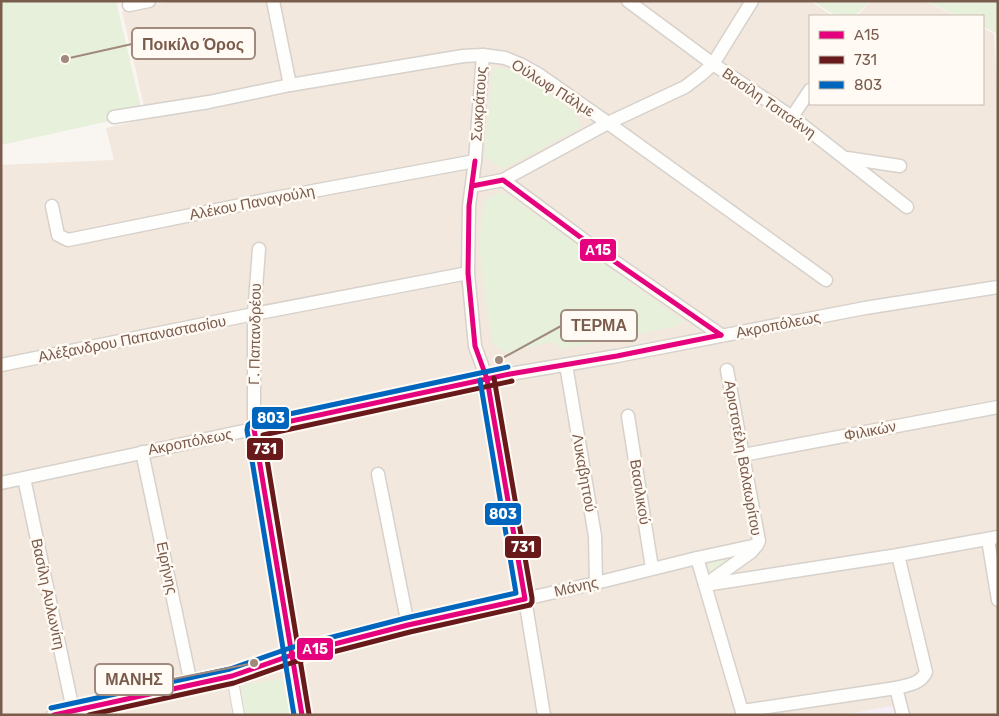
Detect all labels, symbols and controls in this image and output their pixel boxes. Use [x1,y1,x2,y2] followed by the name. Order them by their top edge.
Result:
[809,15,984,105] legend
[854,26,879,44] text: Α15
[132,28,255,59] callout: Ποικίλο Όρος
[142,35,244,54] text: Ποικίλο Όρος
[854,51,877,69] text: 731
[508,55,598,121] street label: Ούλωφ Πάλμε
[719,64,819,142] street label: Βασίλη Τσιτσάνη
[467,66,491,142] street label: Σωκράτους
[854,76,882,94] text: 803
[188,182,316,224] street label: Αλέκου Παναγούλη
[579,238,617,262] line badge: Α15
[585,242,611,259] text: Α15
[245,283,265,385] street label: Γ. Παπανδρέου
[734,308,822,342] street label: Ακροπόλεως
[561,310,637,341] callout: ΤΕΡΜΑ
[37,312,227,366] street label: Αλέξανδρου Παπαναστασίου
[571,316,627,335] text: ΤΕΡΜΑ
[720,379,766,537] street label: Αριστοτέλη Βαλαωρίτου
[251,406,290,430] line badge: 803
[257,410,285,427] text: 803
[842,417,898,445] street label: Φιλικών
[146,425,234,459] street label: Ακροπόλεως
[568,432,600,514] street label: Λυκαβηττού
[246,437,284,461] line badge: 731
[253,441,277,458] text: 731
[626,458,654,526] street label: Βασιλικού
[484,502,522,526] line badge: 803
[489,506,517,523] text: 803
[504,535,542,559] line badge: 731
[27,537,69,651] street label: Βασίλη Αυλωνίτη
[511,539,535,556] text: 731
[153,540,181,596] street label: Ειρήνης
[552,573,600,601] street label: Μάνης
[296,637,334,661] line badge: Α15
[302,641,328,658] text: Α15
[95,664,173,695] callout: ΜΑΝΗΣ
[105,670,163,689] text: ΜΑΝΗΣ

